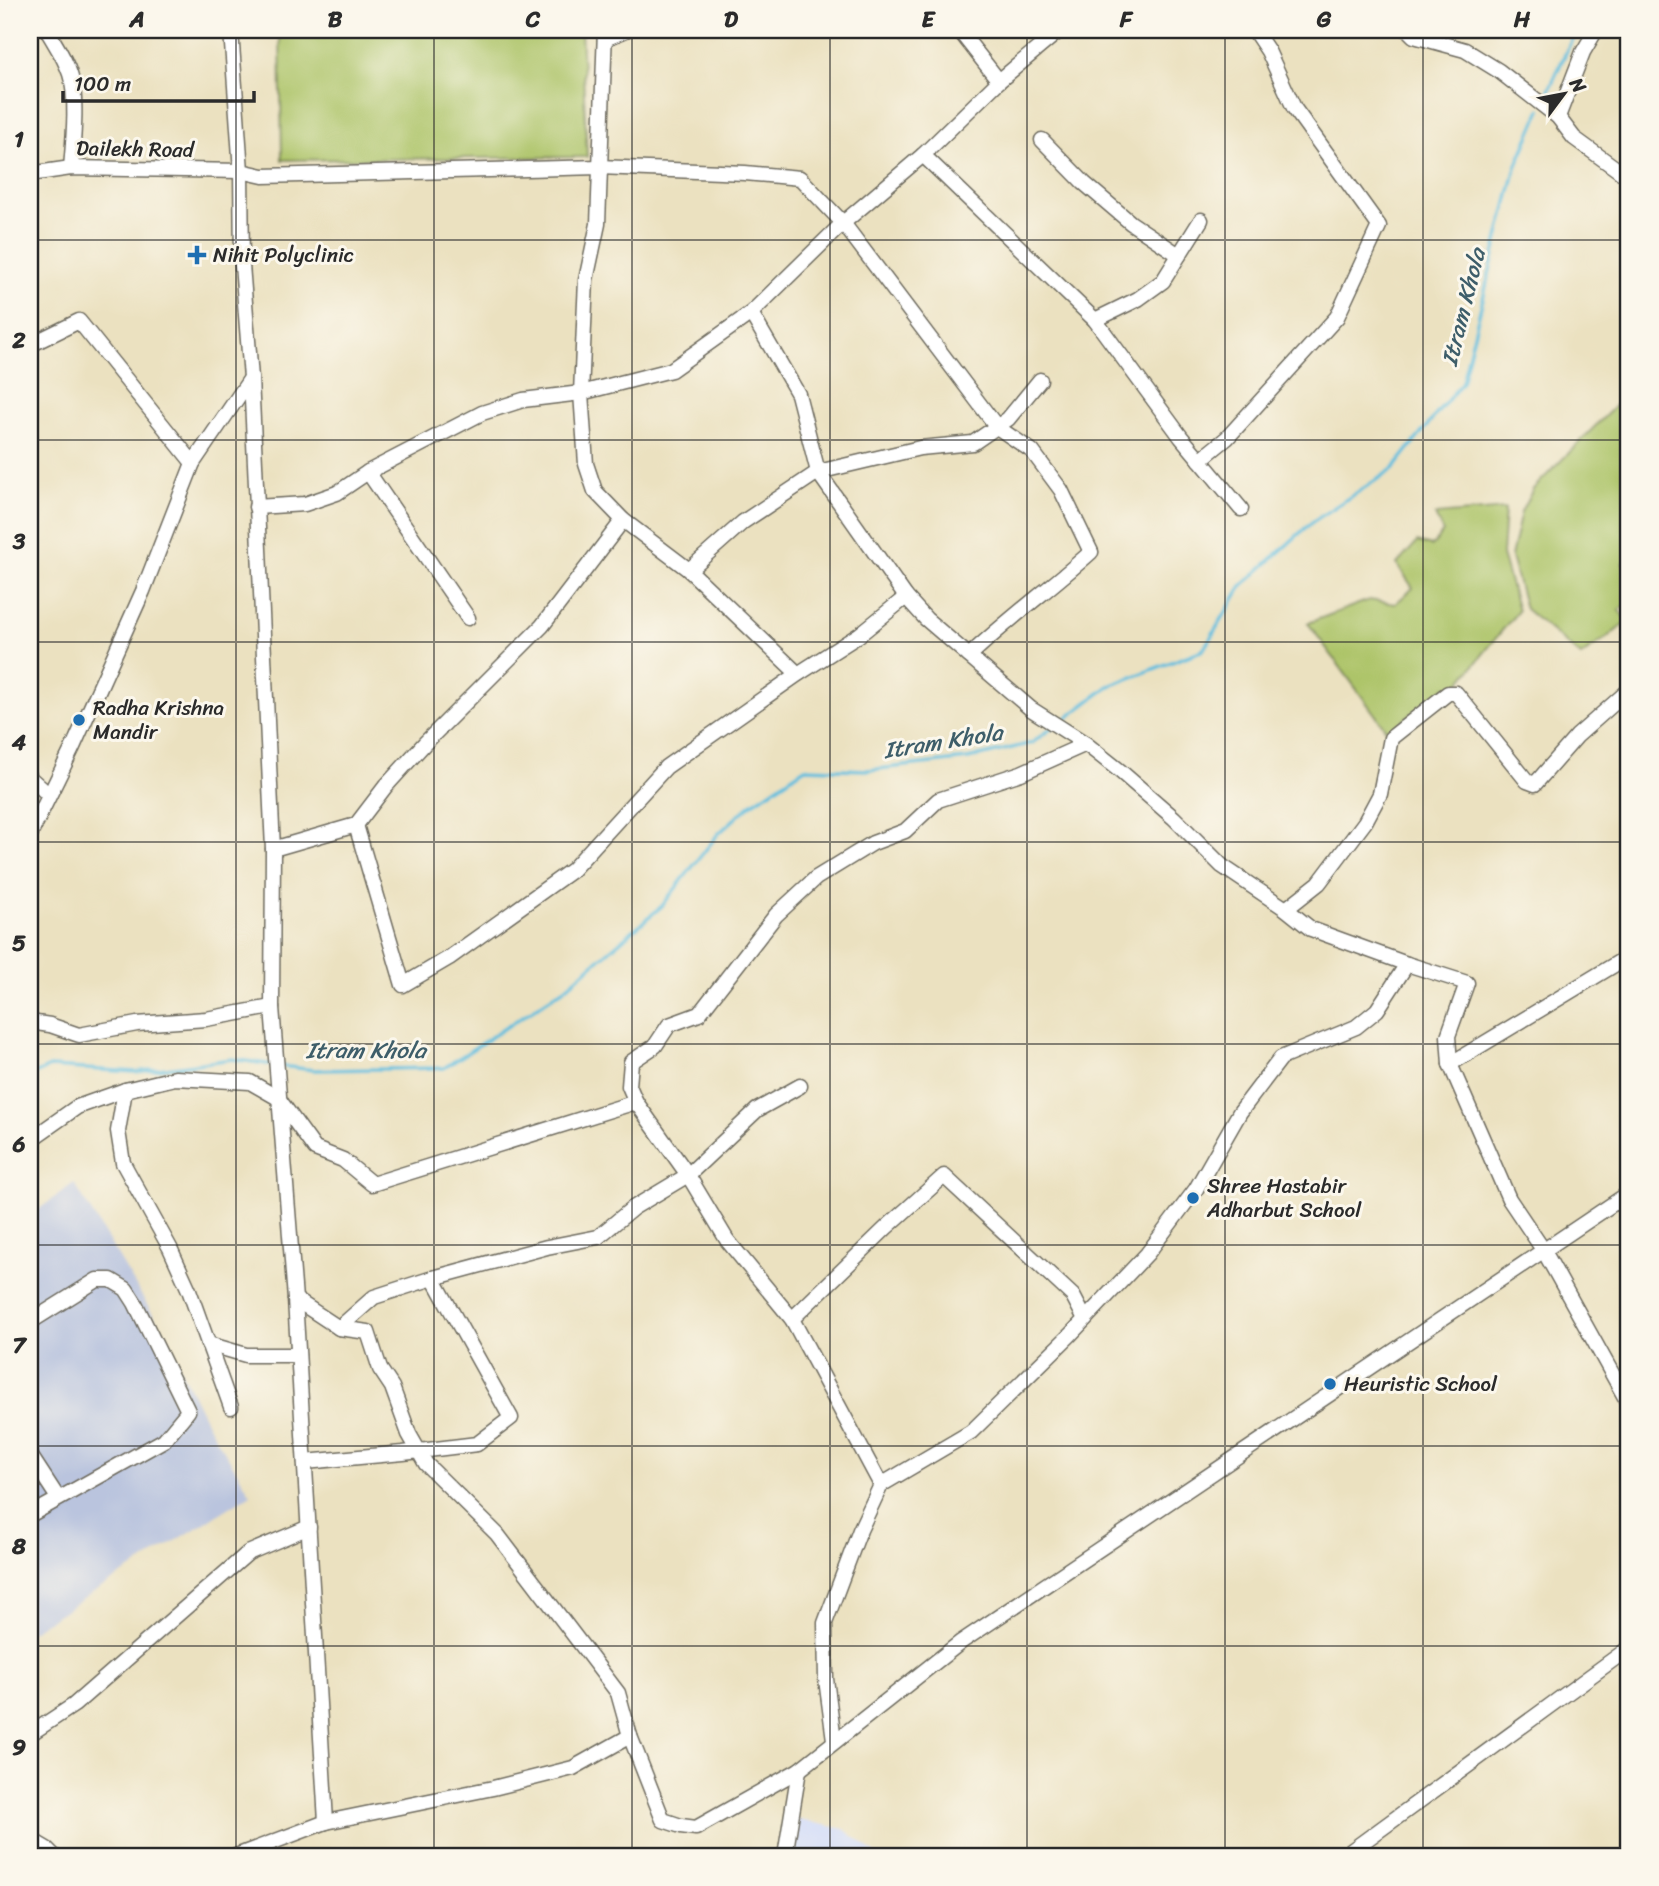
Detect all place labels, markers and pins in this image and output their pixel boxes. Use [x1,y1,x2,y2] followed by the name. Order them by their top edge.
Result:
[213,236,354,274] place label: Nihit Polyclinic
[187,245,207,265] marker: Nihit Polyclinic
[93,689,225,751] place label: Radha Krishna Mandir
[71,712,87,728] marker: Radha Krishna Mandir
[1206,1167,1362,1229] place label: Shree Hastabir Adharbut School
[1185,1190,1201,1206] marker: Shree Hastabir Adharbut School
[1344,1365,1498,1403] place label: Heuristic School
[1322,1376,1338,1392] marker: Heuristic School

